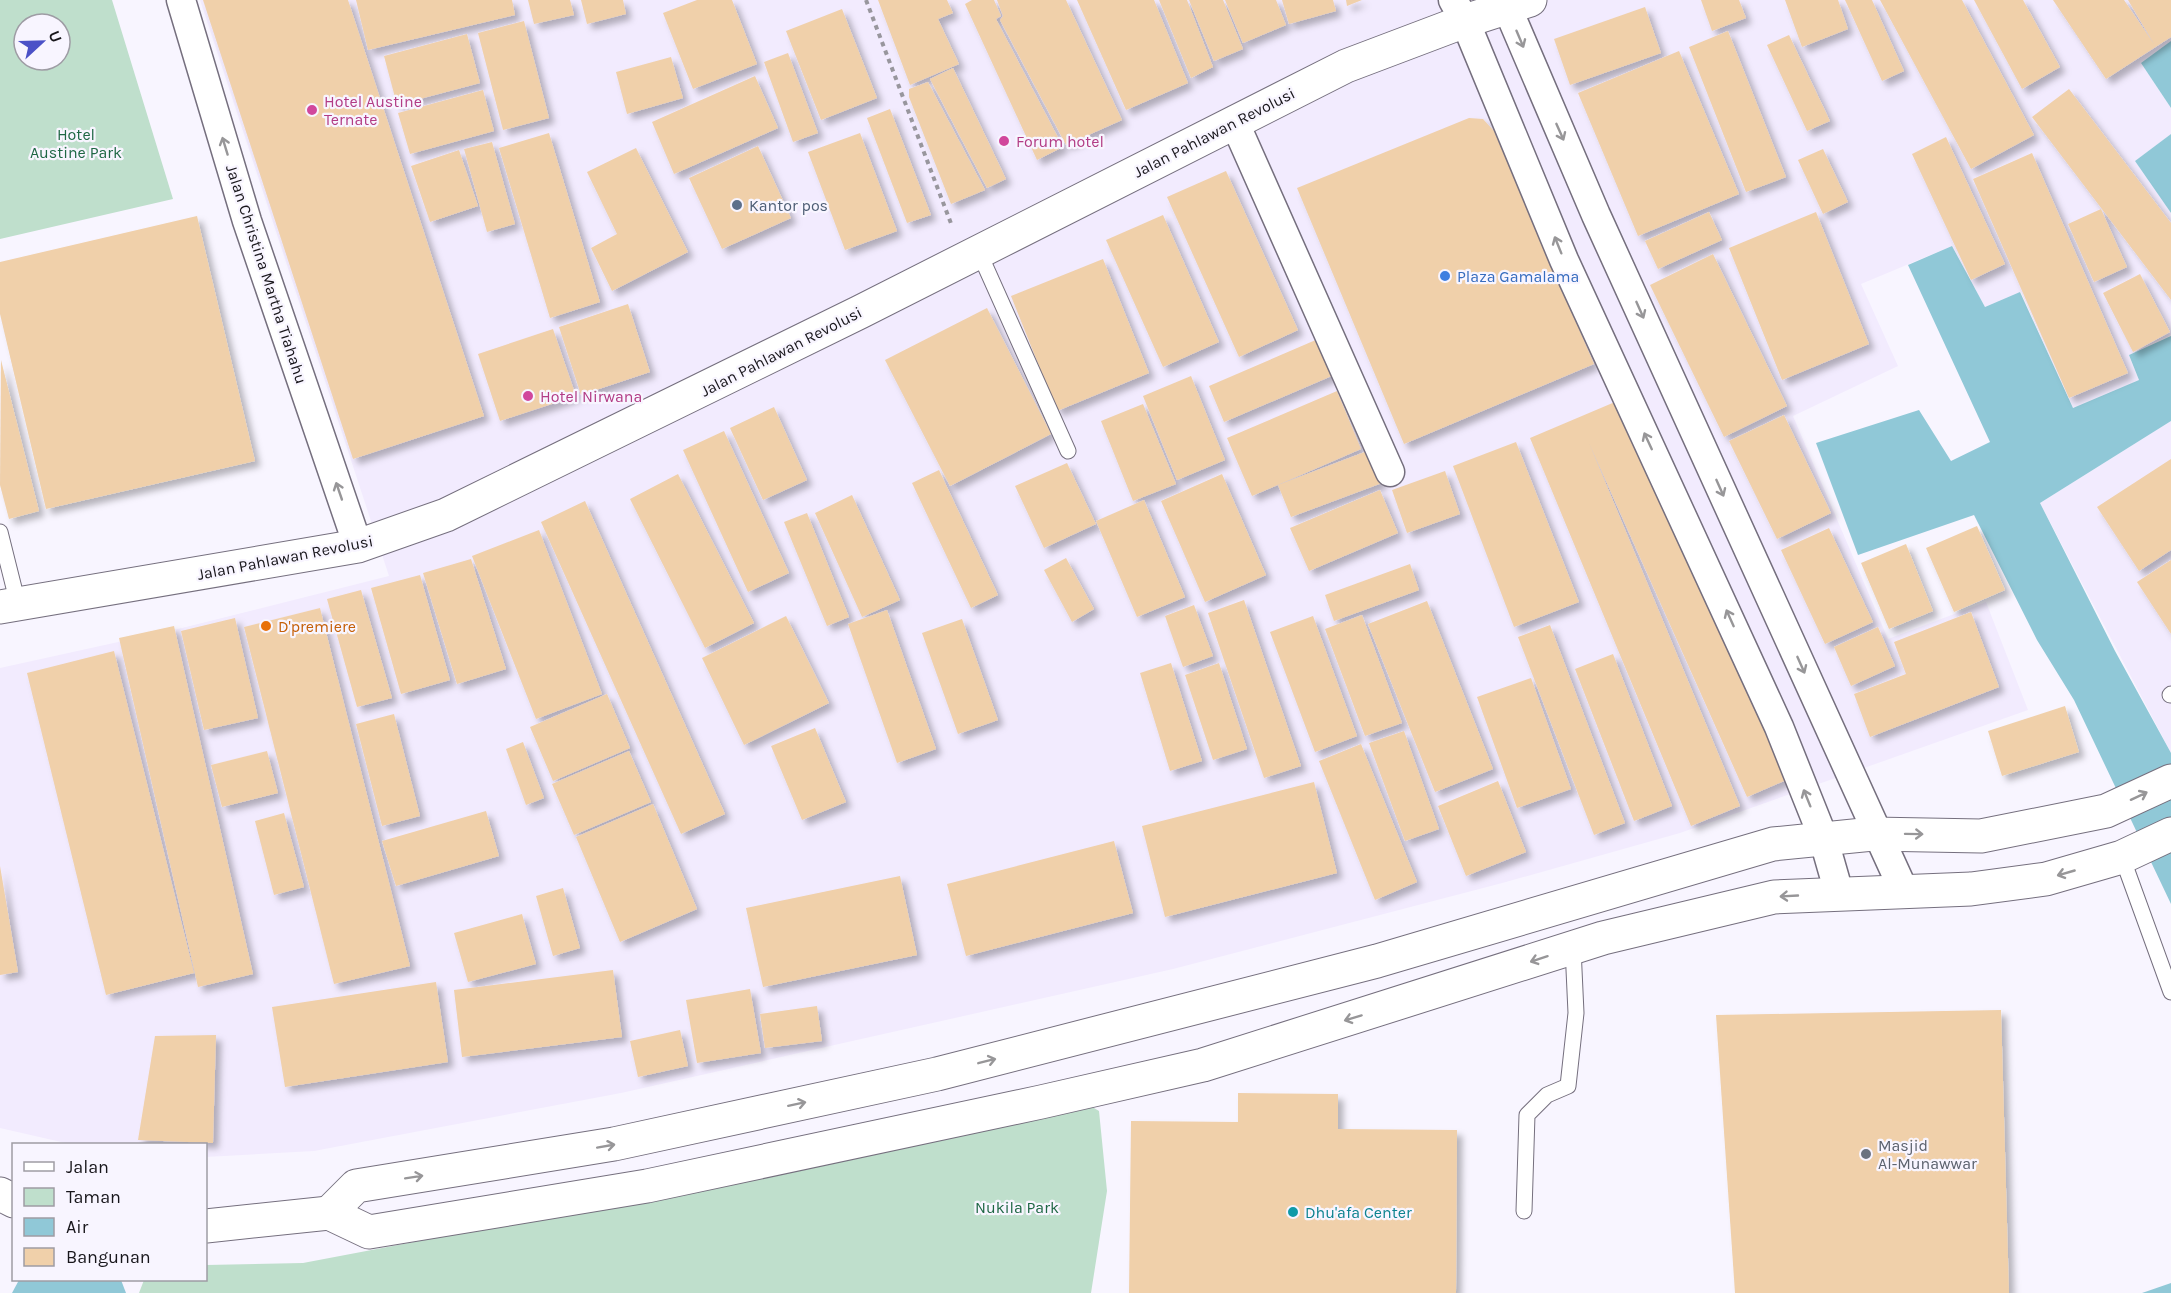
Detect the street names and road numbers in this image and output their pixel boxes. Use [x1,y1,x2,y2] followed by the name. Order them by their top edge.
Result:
[1130,83,1298,181] street label: Jalan Pahlawan Revolusi
[222,162,311,386] street label: Jalan Christina Martha Tiahahu
[697,302,865,400] street label: Jalan Pahlawan Revolusi
[196,531,375,584] street label: Jalan Pahlawan Revolusi

